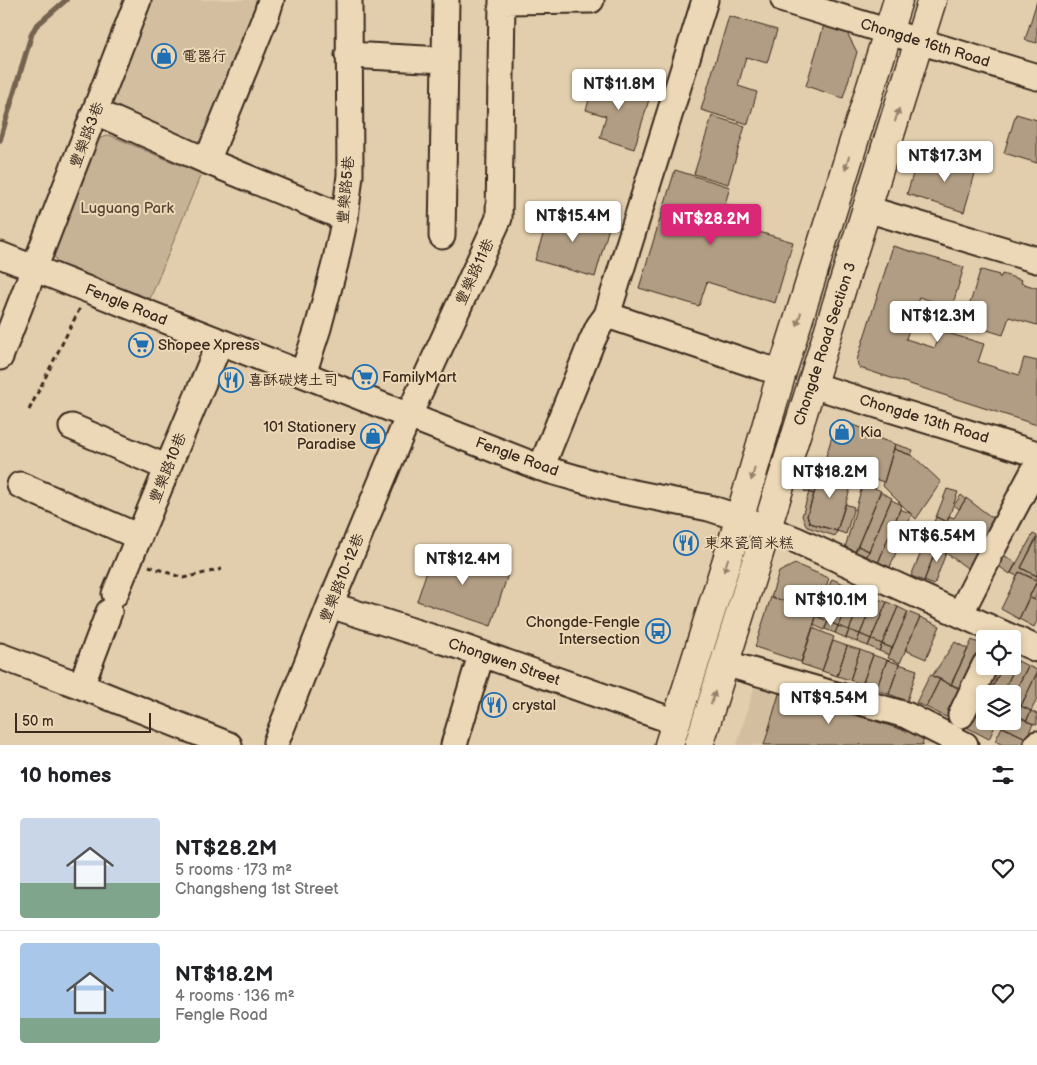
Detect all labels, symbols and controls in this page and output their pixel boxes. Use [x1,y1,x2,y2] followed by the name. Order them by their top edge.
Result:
[858,14,992,72] street label: Chongde 16th Road
[151,43,177,69] shop icon: 電器行
[182,47,227,66] place label: 電器行
[567,68,671,111] pin: NT$11.8M
[583,75,655,94] text: NT$11.8M
[66,99,108,171] street label: 豐樂路3巷
[893,108,901,123] one-way arrow
[893,140,997,183] pin: NT$17.3M
[908,147,982,166] text: NT$17.3M
[334,155,358,225] street label: 豐樂路5巷
[843,156,851,171] one-way arrow
[80,199,175,218] park label: Luguang Park
[521,200,625,243] pin: NT$15.4M
[659,204,763,246] pin: NT$28.2M
[536,207,610,226] text: NT$15.4M
[672,210,750,229] text: NT$28.2M
[451,236,499,308] street label: 豐樂路11巷
[790,260,860,428] street label: Chongde Road Section 3
[82,280,170,330] street label: Fengle Road
[886,300,990,343] pin: NT$12.3M
[901,307,975,326] text: NT$12.3M
[794,311,802,326] one-way arrow
[128,332,154,358] supermarket icon: Shopee Xpress
[158,336,260,355] place label: Shopee Xpress
[352,364,378,390] supermarket icon: FamilyMart
[218,367,244,393] restaurant icon: 喜酥碳烤土司
[382,368,457,387] place label: FamilyMart
[248,371,338,390] place label: 喜酥碳烤土司
[857,390,991,448] street label: Chongde 13th Road
[263,418,356,454] place label: 101 Stationery Paradise
[829,419,855,445] shop icon: Kia
[360,423,386,449] shop icon: 101 Stationery Paradise
[860,423,882,442] place label: Kia
[145,430,191,506] street label: 豐樂路10巷
[473,433,561,481] street label: Fengle Road
[778,456,882,499] pin: NT$18.2M
[793,463,867,482] text: NT$18.2M
[748,467,756,482] one-way arrow
[885,520,989,563] pin: NT$6.54M
[898,527,976,546] text: NT$6.54M
[673,530,699,556] restaurant icon: 東來瓷筒米糕
[315,531,369,625] street label: 豐樂路10-12巷
[704,534,794,553] place label: 東來瓷筒米糕
[411,544,515,586] pin: NT$12.4M
[426,550,500,569] text: NT$12.4M
[721,558,729,573] one-way arrow
[779,584,883,627] pin: NT$10.1M
[795,591,867,610] text: NT$10.1M
[526,613,640,649] place label: Chongde-Fengle Intersection
[645,618,671,644] bus stop icon: Chongde-Fengle Intersection
[976,630,1021,730] map controls
[976,630,1021,675] button: locate
[446,634,563,690] street label: Chongwen Street
[777,682,881,725] pin: NT$9.54M
[976,685,1021,730] button: layers
[790,689,868,708] text: NT$9.54M
[710,691,718,706] one-way arrow
[481,692,507,718] restaurant icon: crystal
[512,696,556,715] place label: crystal
[15,710,151,733] scale bar
[22,713,54,730] text: 50 m
[989,761,1017,789] icon: filters
[20,763,111,788] text: 10 homes
[175,836,277,861] text: NT$28.2M
[60,838,120,898] icon: home
[989,854,1017,882] icon: heart
[175,861,292,880] text: 5 rooms · 173 m²
[175,880,338,899] text: Changsheng 1st Street
[175,962,273,987] text: NT$18.2M
[60,963,120,1023] icon: home
[989,979,1017,1007] icon: heart
[175,987,295,1006] text: 4 rooms · 136 m²
[175,1006,268,1025] text: Fengle Road

